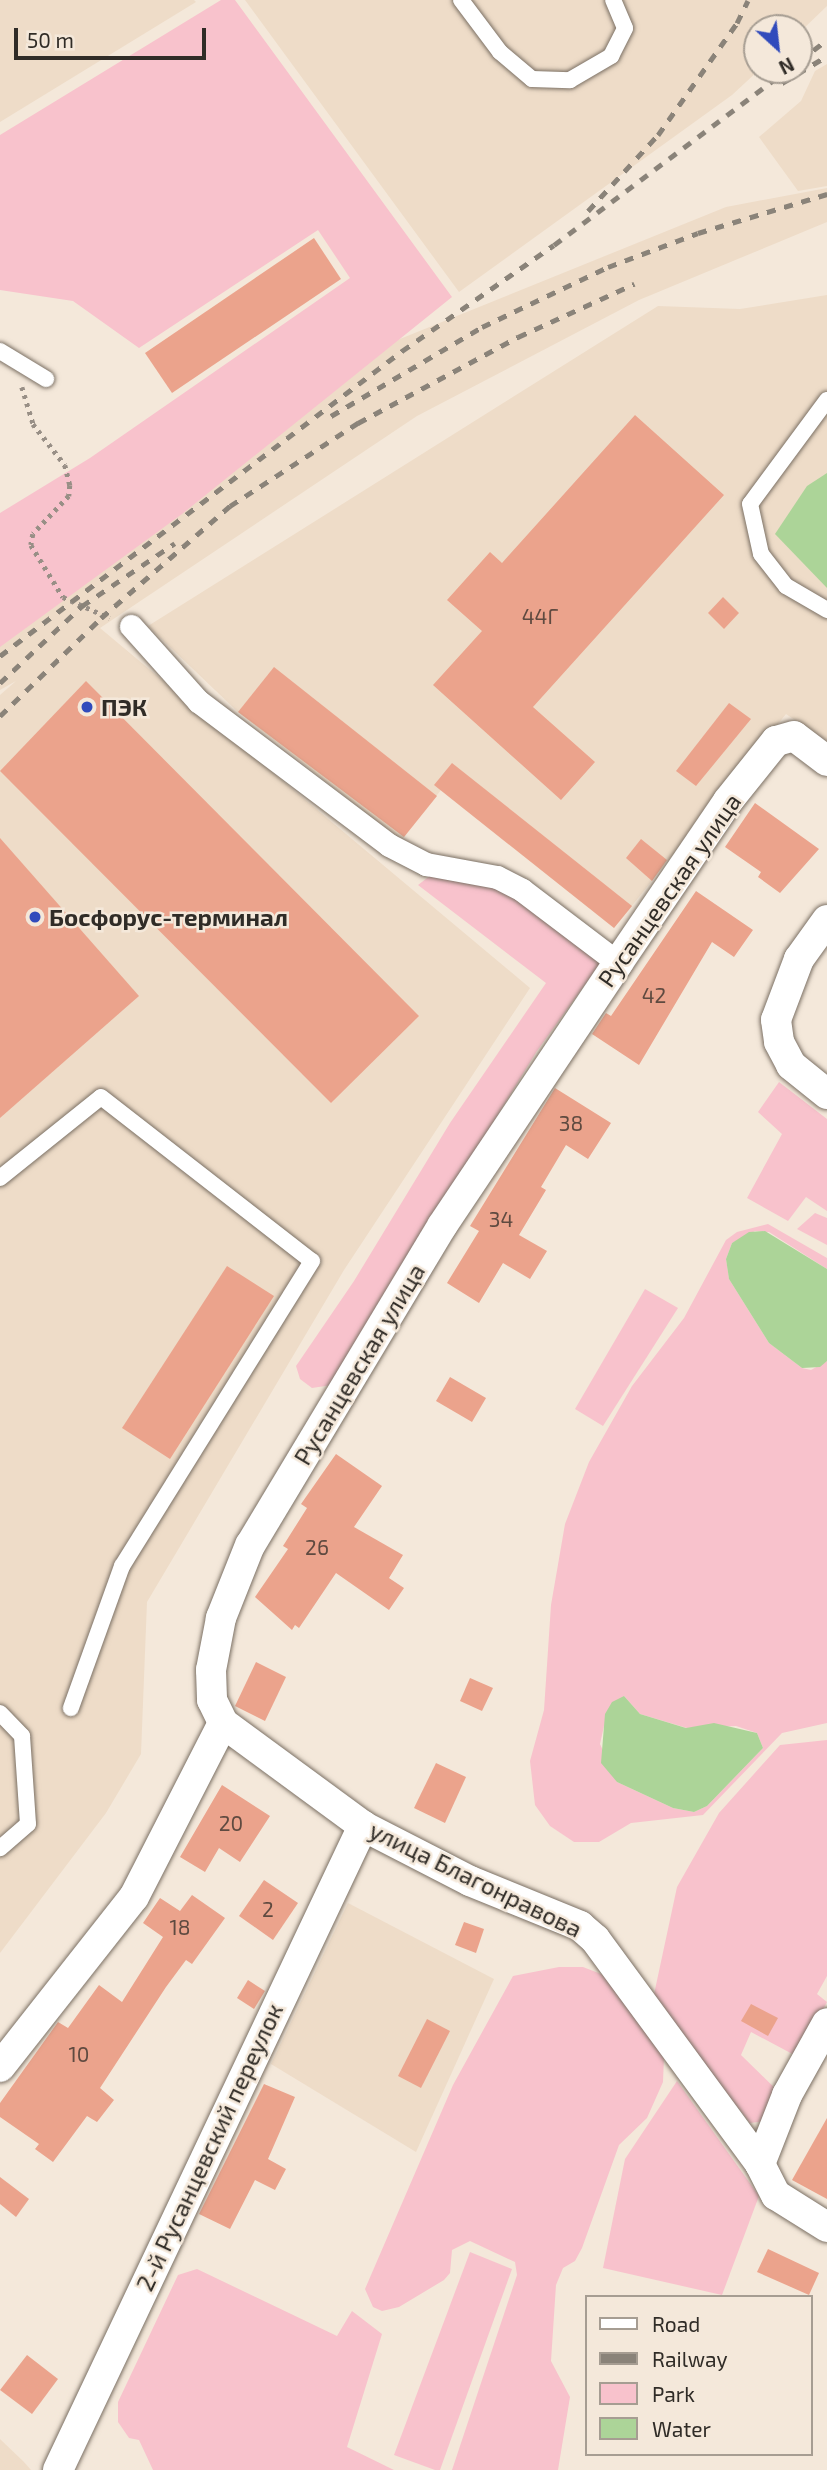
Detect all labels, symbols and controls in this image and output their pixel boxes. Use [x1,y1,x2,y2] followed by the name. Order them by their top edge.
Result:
[18,14,210,58] scale bar
[743,14,813,84] north arrow
[27,27,74,52] text: 50 m
[776,53,798,80] text: N
[522,603,558,629] house number: 44Г
[101,693,147,721] place label: ПЭК
[79,699,95,715] marker: ПЭК
[591,788,747,992] street label: Русанцевская улица
[49,903,288,931] place label: Босфорус-терминал
[27,909,43,925] marker: Босфорус-терминал
[642,982,666,1008] house number: 42
[559,1110,583,1136] house number: 38
[489,1206,513,1232] house number: 34
[288,1258,430,1470] street label: Русанцевская улица
[305,1534,329,1560] house number: 26
[219,1810,243,1836] house number: 20
[365,1815,587,1943] street label: улица Благонравова
[262,1896,274,1922] house number: 2
[169,1914,191,1940] house number: 18
[130,1999,288,2295] street label: 2-й Русанцевский переулок
[68,2041,90,2067] house number: 10
[586,2295,813,2456] legend
[652,2311,700,2336] text: Road
[652,2346,728,2371] text: Railway
[652,2381,695,2406] text: Park
[652,2416,711,2441] text: Water

